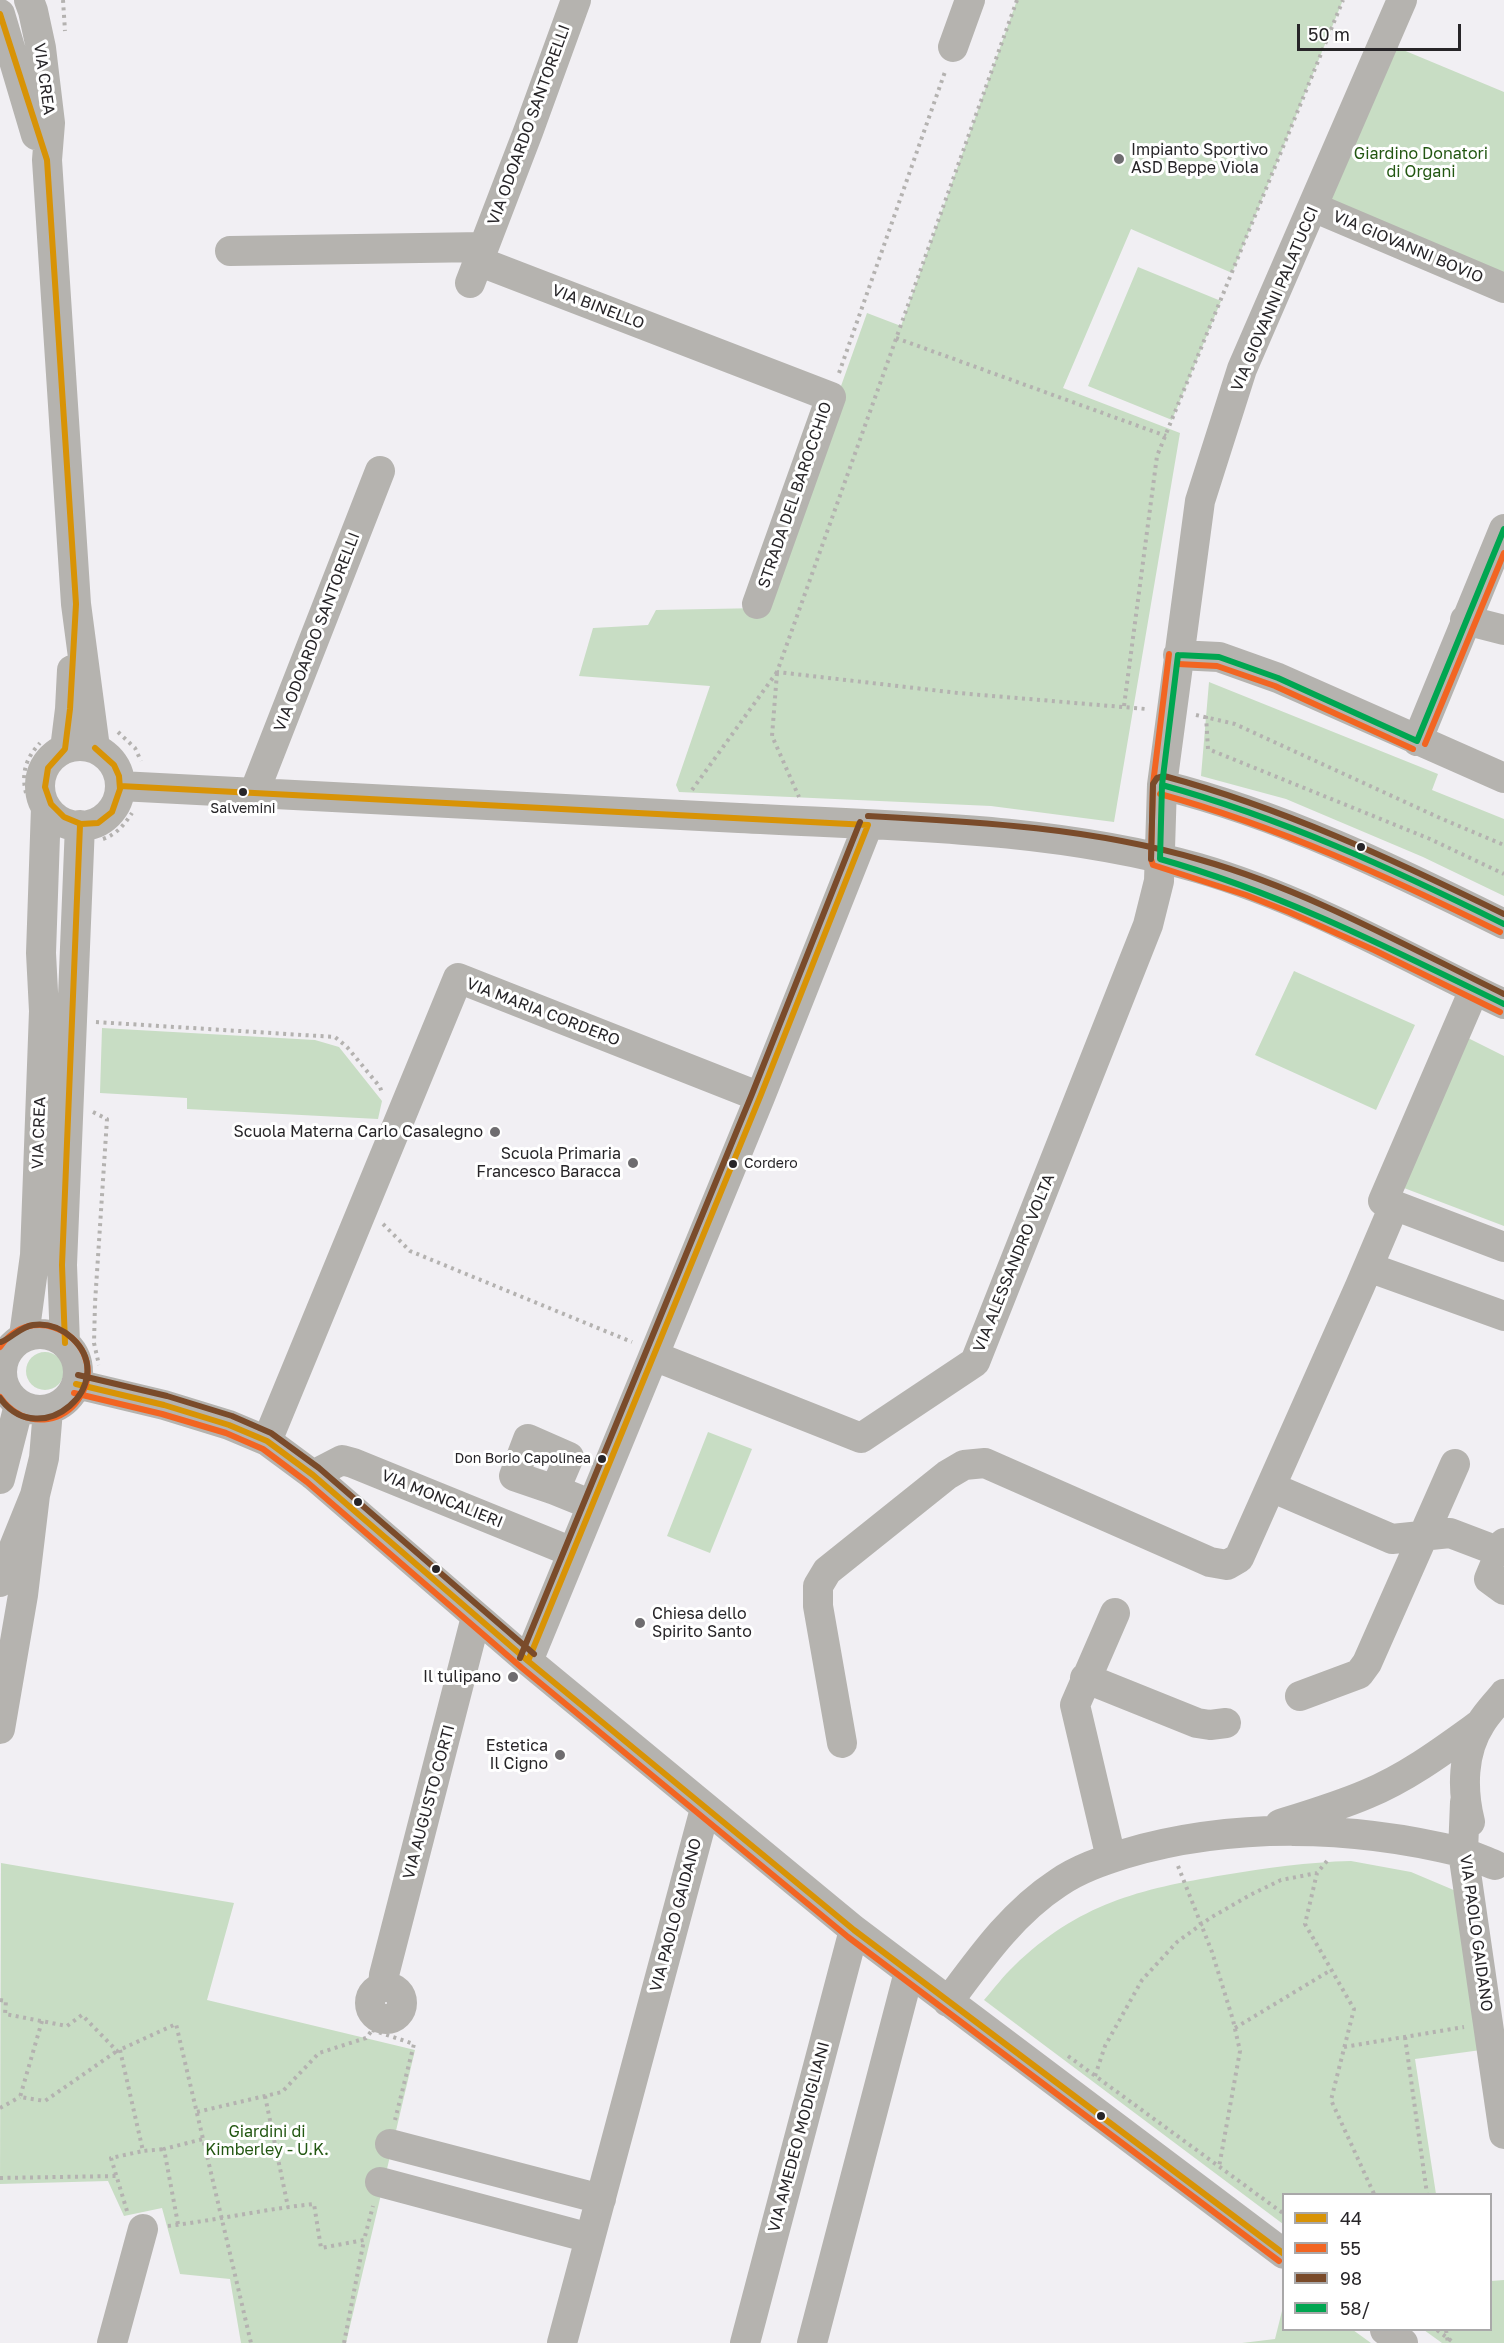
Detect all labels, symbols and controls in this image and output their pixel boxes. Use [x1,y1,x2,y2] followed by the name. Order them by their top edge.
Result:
[1300,12,1464,50] scale bar
[484,22,574,228] street label: VIA ODOARDO SANTORELLI
[1308,23,1350,45] text: 50 m
[29,42,59,116] street label: VIA CREA
[1131,140,1268,178] place label: Impianto Sportivo ASD Beppe Viola
[1354,144,1488,182] park label: Giardino Donatori di Organi
[1112,152,1126,166] marker: Impianto Sportivo ASD Beppe Viola
[1227,204,1323,394] street label: VIA GIOVANNI PALATUCCI
[1330,207,1486,287] street label: VIA GIOVANNI BOVIO
[549,281,647,333] street label: VIA BINELLO
[754,399,836,591] street label: STRADA DEL BAROCCHIO
[270,530,364,734] street label: VIA ODOARDO SANTORELLI
[237,786,249,798] marker: Salvemini
[210,801,276,817] place label: Salvemini
[1355,841,1367,853] unlabelled marker
[464,974,622,1050] street label: VIA MARIA CORDERO
[28,1096,50,1170] street label: VIA CREA
[233,1122,483,1142] place label: Scuola Materna Carlo Casalegno
[488,1125,502,1139] marker: Scuola Materna Carlo Casalegno
[476,1144,621,1182] place label: Scuola Primaria Francesco Baracca
[626,1156,640,1170] marker: Scuola Primaria Francesco Baracca
[744,1156,798,1172] place label: Cordero
[727,1158,739,1170] marker: Cordero
[969,1171,1059,1355] street label: VIA ALESSANDRO VOLTA
[454,1451,591,1467] place label: Don Borio Capolinea
[596,1453,608,1465] marker: Don Borio Capolinea
[378,1466,506,1532] street label: VIA MONCALIERI
[352,1496,364,1508] unlabelled marker
[430,1563,442,1575] unlabelled marker
[652,1604,752,1642] place label: Chiesa dello Spirito Santo
[633,1616,647,1630] marker: Chiesa dello Spirito Santo
[423,1667,501,1687] place label: Il tulipano
[506,1670,520,1684] marker: Il tulipano
[399,1723,459,1881] street label: VIA AUGUSTO CORTI
[486,1736,548,1774] place label: Estetica Il Cigno
[553,1748,567,1762] marker: Estetica Il Cigno
[646,1836,706,1994] street label: VIA PAOLO GAIDANO
[1455,1853,1497,2013] street label: VIA PAOLO GAIDANO
[764,2040,834,2234] street label: VIA AMEDEO MODIGLIANI
[1095,2110,1107,2122] unlabelled marker
[205,2122,329,2160] park label: Giardini di Kimberley - U.K.
[1282,2193,1492,2331] legend
[1340,2207,1362,2229] text: 44
[1340,2237,1361,2259] text: 55
[1340,2267,1362,2289] text: 98
[1340,2297,1370,2319] text: 58/

